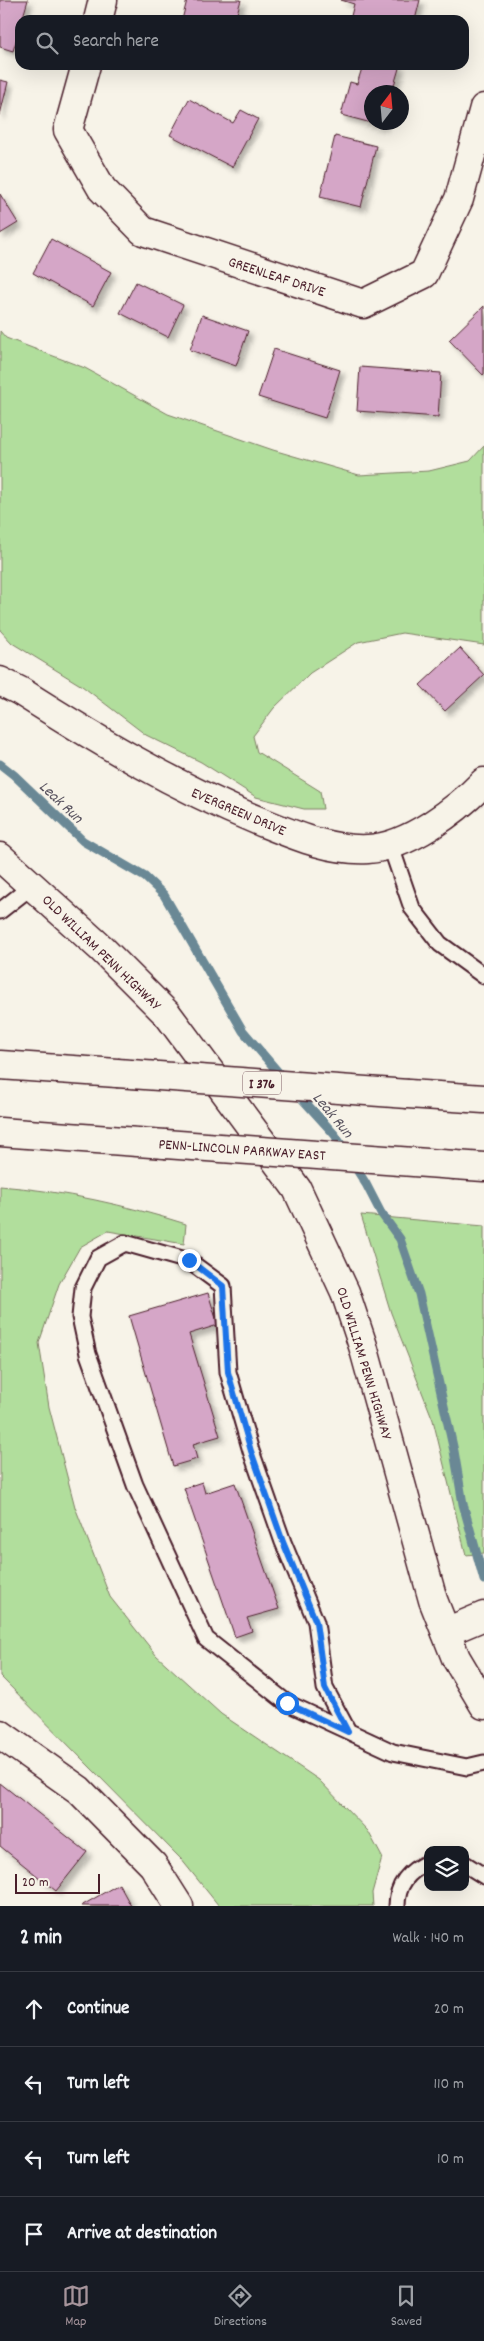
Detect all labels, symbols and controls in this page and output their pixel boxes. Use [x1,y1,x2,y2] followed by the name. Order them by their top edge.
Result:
[15,15,469,70] search box
[33,29,61,57] icon: search
[73,29,159,56] text: Search here
[364,85,409,130] north arrow
[225,252,328,304] street label: GREENLEAF DRIVE
[33,776,88,830] water label: Leak Run
[187,783,289,843] street label: EVERGREEN DRIVE
[36,891,166,1017] street label: OLD WILLIAM PENN HIGHWAY
[243,1072,281,1094] road number: I 376
[306,1088,358,1144] water label: Leak Run
[158,1134,326,1168] street label: PENN-LINCOLN PARKWAY EAST
[178,1249,201,1272] route end
[329,1285,397,1443] street label: OLD WILLIAM PENN HIGHWAY
[276,1692,299,1715] route start
[424,1846,469,1891] map controls
[424,1846,469,1891] button: layers
[15,1871,100,1894] scale bar
[22,1873,49,1893] text: 20 m
[20,1924,62,1954] text: 2 min
[392,1927,464,1950] text: Walk · 140 m
[20,1995,48,2023] icon: ahead
[67,1996,129,2023] text: Continue
[434,1998,464,2021] text: 20 m
[20,2070,48,2098] icon: left
[67,2071,130,2098] text: Turn left
[434,2073,464,2096] text: 110 m
[20,2145,48,2173] icon: left
[67,2146,130,2173] text: Turn left
[437,2148,464,2171] text: 10 m
[20,2220,48,2248] icon: arrive
[67,2221,217,2248] text: Arrive at destination
[62,2282,90,2332] tab: Map
[214,2282,267,2332] tab: Directions
[391,2282,422,2332] tab: Saved

